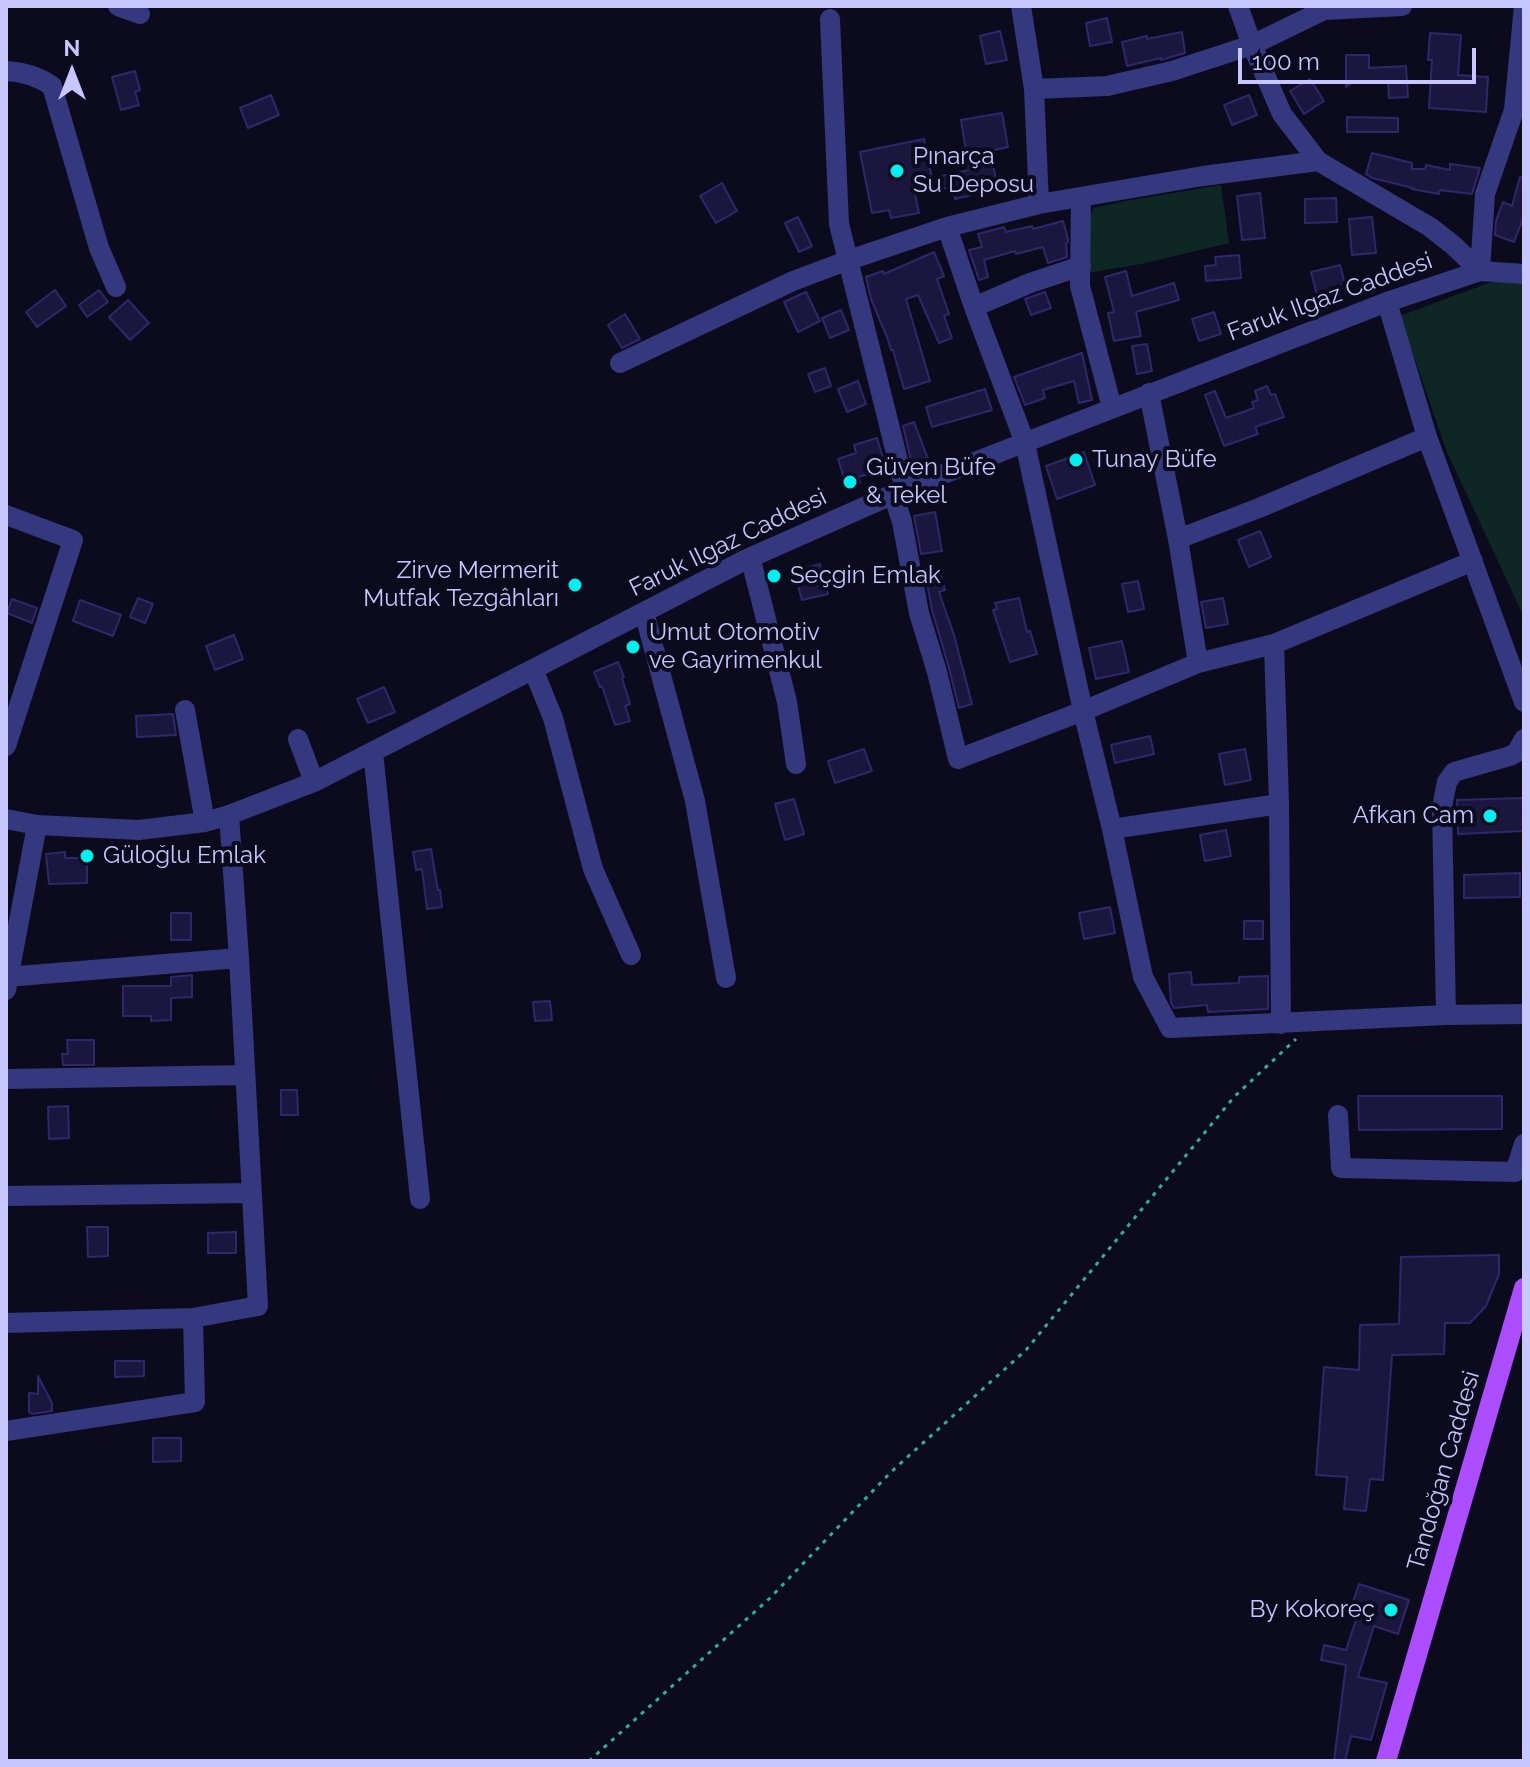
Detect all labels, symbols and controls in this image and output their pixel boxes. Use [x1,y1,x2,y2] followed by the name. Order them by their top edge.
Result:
[32,32,112,112] north arrow
[1242,32,1480,82] scale bar
[64,35,80,61] text: N
[1252,47,1320,76] text: 100 m
[913,143,1034,199] place label: Pınarça Su Deposu
[888,162,906,180] marker: Pınarça Su Deposu
[1224,247,1436,347] street label: Faruk Ilgaz Caddesi
[1092,446,1217,474] place label: Tunay Büfe
[1067,451,1085,469] marker: Tunay Büfe
[866,454,996,510] place label: Güven Büfe & Tekel
[841,473,859,491] marker: Güven Büfe & Tekel
[625,483,831,603] street label: Faruk Ilgaz Caddesi
[363,557,559,613] place label: Zirve Mermerit Mutfak Tezgâhları
[790,562,941,590] place label: Seçgin Emlak
[765,567,783,585] marker: Seçgin Emlak
[566,576,584,594] marker: Zirve Mermerit Mutfak Tezgâhları
[649,619,822,675] place label: Umut Otomotiv ve Gayrimenkul
[624,638,642,656] marker: Umut Otomotiv ve Gayrimenkul
[1353,802,1474,830] place label: Afkan Cam
[1481,807,1499,825] marker: Afkan Cam
[103,842,266,870] place label: Güloğlu Emlak
[78,847,96,865] marker: Güloğlu Emlak
[1402,1368,1486,1574] street label: Tandoğan Caddesi
[1249,1596,1375,1624] place label: By Kokoreç
[1382,1601,1400,1619] marker: By Kokoreç

